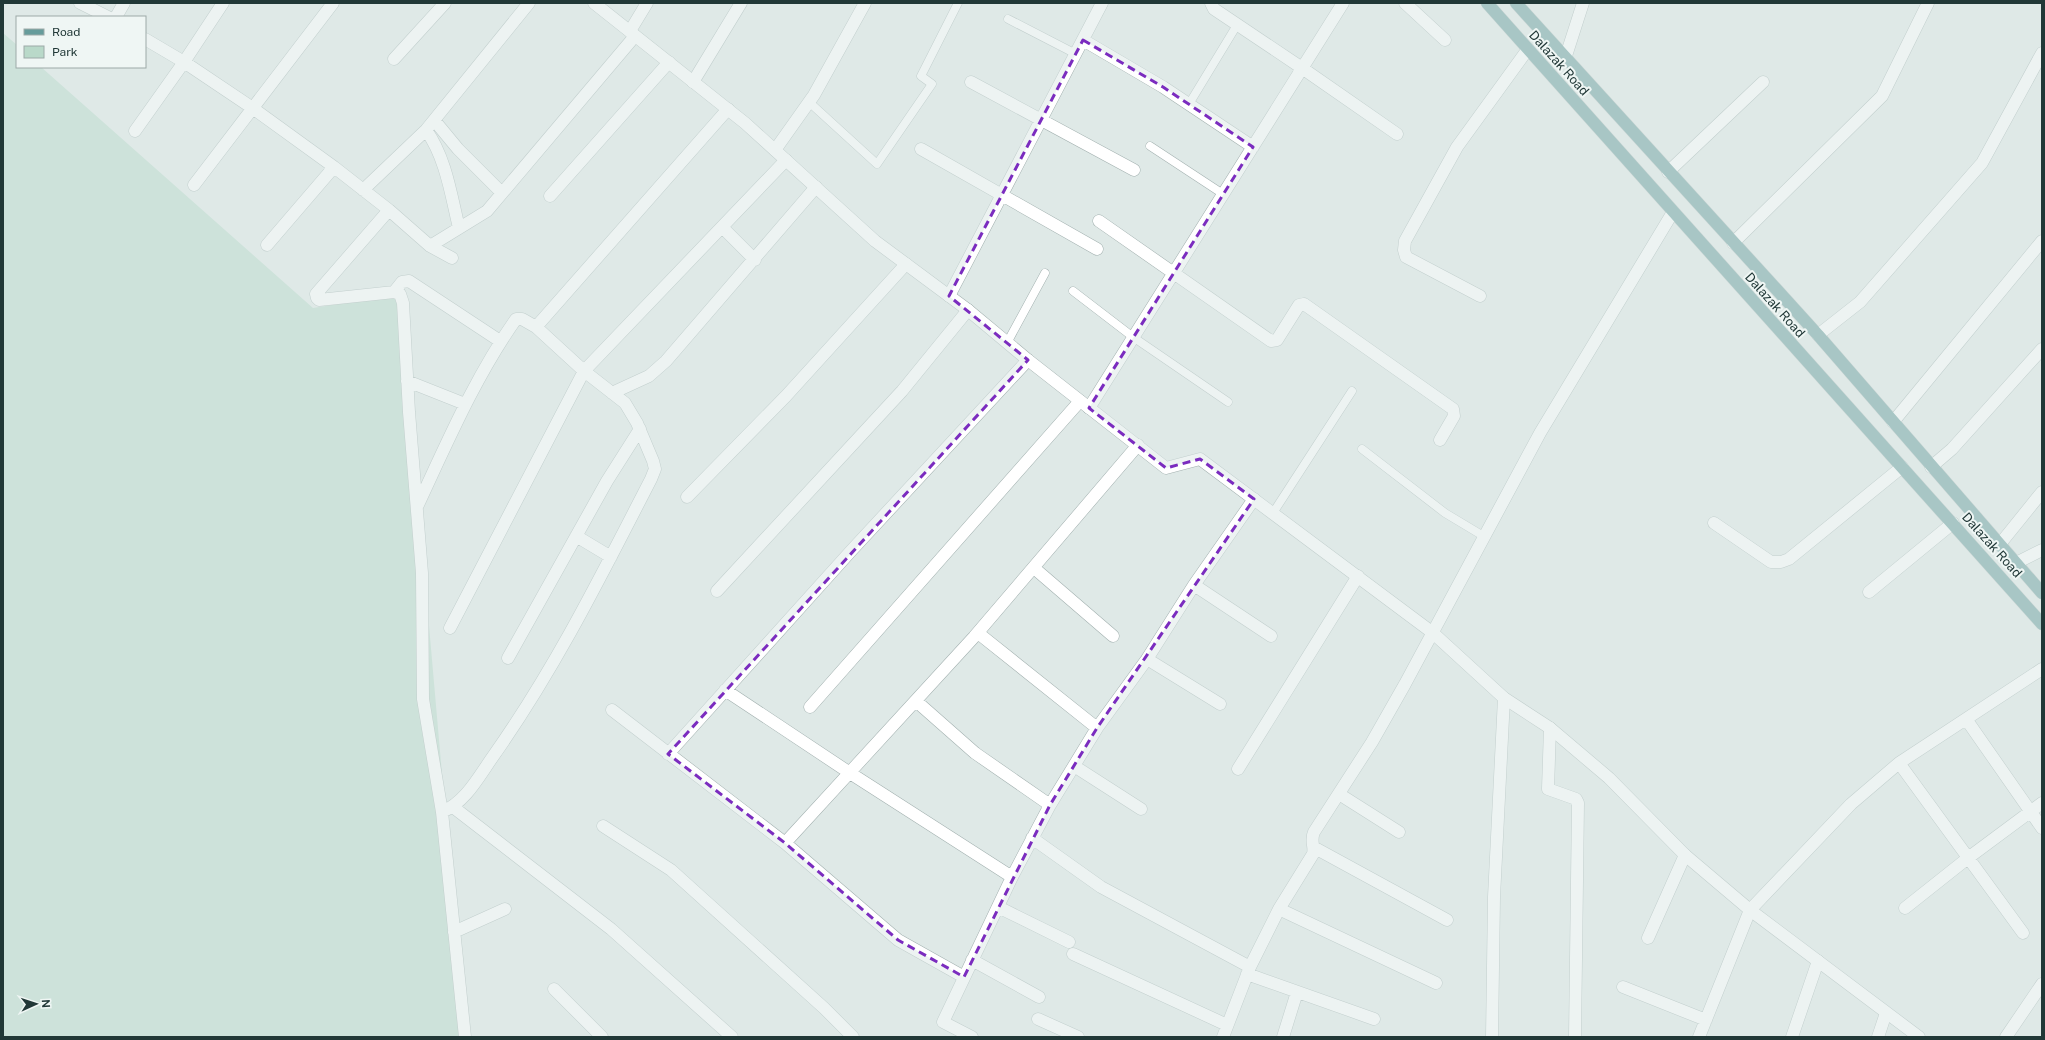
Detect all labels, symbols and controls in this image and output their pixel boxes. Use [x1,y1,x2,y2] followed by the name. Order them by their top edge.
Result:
[16,16,146,68] legend
[52,25,80,39] text: Road
[1526,28,1592,98] street label: Dalazak Road
[52,45,78,59] text: Park
[1742,270,1808,340] street label: Dalazak Road
[1959,510,2025,580] street label: Dalazak Road
[16,984,56,1024] north arrow
[40,999,52,1008] text: N

